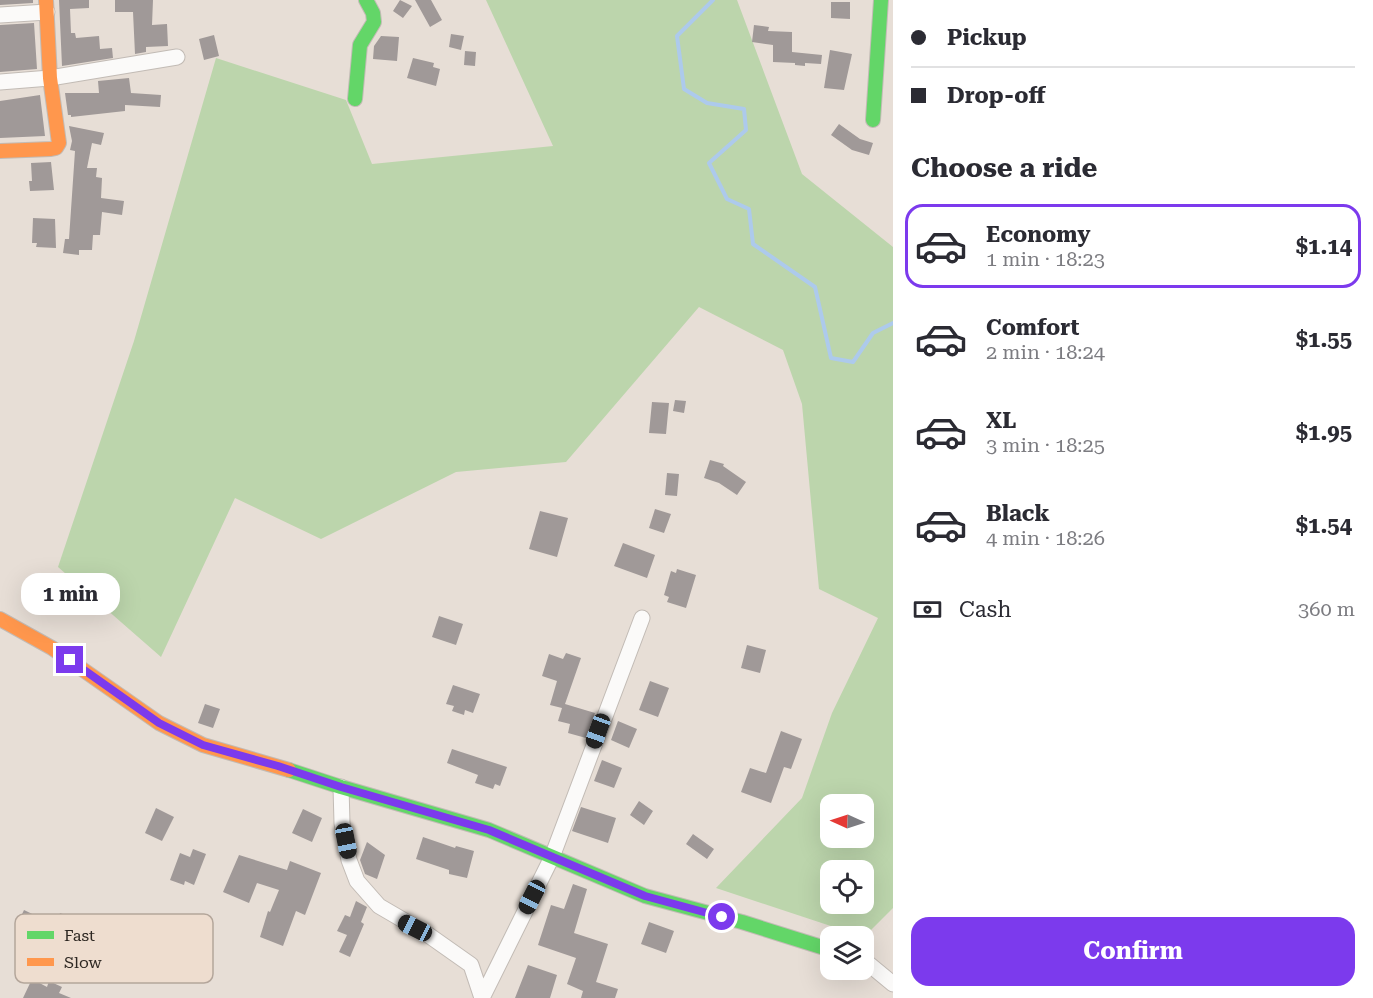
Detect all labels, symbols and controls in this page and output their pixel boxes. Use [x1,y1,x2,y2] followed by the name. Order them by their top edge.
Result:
[947,25,1027,50] text: Pickup
[947,83,1045,108] text: Drop-off
[911,152,1097,184] text: Choose a ride
[914,219,968,273] icon: car
[986,222,1090,247] text: Economy
[1296,234,1352,259] text: $1.14
[986,247,1105,271] text: 1 min · 18:23
[914,312,968,366] icon: car
[986,315,1079,340] text: Comfort
[1296,327,1352,352] text: $1.55
[986,340,1105,364] text: 2 min · 18:24
[914,405,968,459] icon: car
[986,408,1016,433] text: XL
[1296,420,1352,445] text: $1.95
[986,433,1105,457] text: 3 min · 18:25
[914,498,968,552] icon: car
[986,501,1050,526] text: Black
[1296,513,1352,538] text: $1.54
[986,526,1105,550] text: 4 min · 18:26
[20,573,119,615] callout: 1 min
[43,582,98,606] text: 1 min
[911,593,944,626] icon: cash
[959,597,1011,622] text: Cash
[1298,597,1355,621] text: 360 m
[56,646,83,673] route end
[583,711,613,751] car
[820,794,874,848] north arrow
[820,794,874,980] map controls
[334,822,358,860] car
[820,860,874,914] button: locate
[516,877,548,917] car
[708,903,735,930] route start
[395,912,435,944] car
[15,914,213,983] legend
[911,917,1355,986] button: Confirm
[64,926,95,945] text: Fast
[820,926,874,980] button: layers
[64,953,102,972] text: Slow

